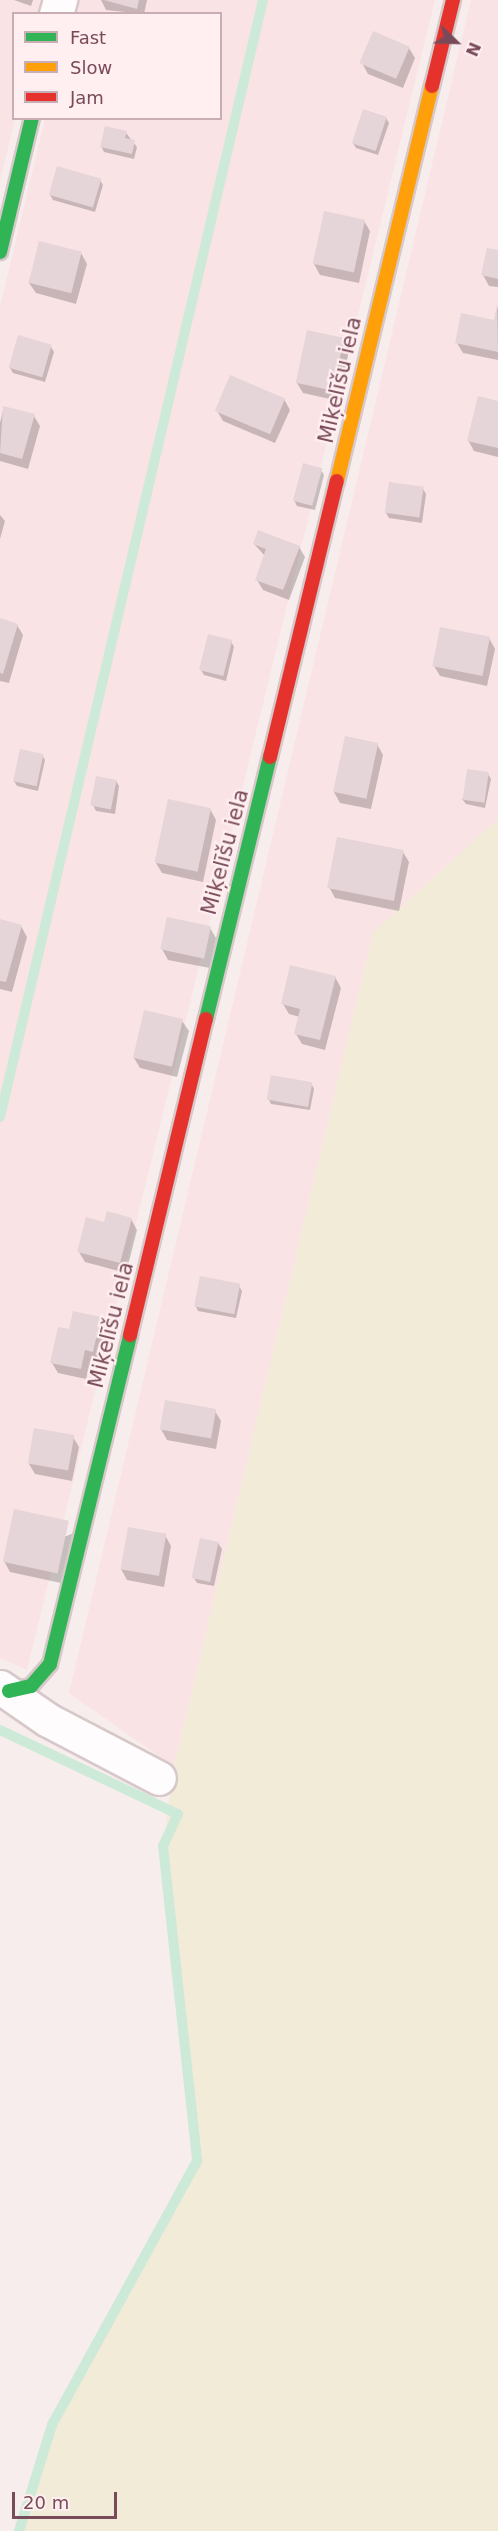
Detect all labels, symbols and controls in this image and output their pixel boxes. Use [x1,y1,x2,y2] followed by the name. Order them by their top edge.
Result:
[12,12,222,120] legend
[426,12,486,72] north arrow
[70,27,106,48] text: Fast
[462,39,484,59] text: N
[70,57,112,78] text: Slow
[70,87,104,108] text: Jam
[313,314,367,446] street label: Miķelīšu iela
[196,786,254,918] street label: Miķelīšu iela
[83,1259,139,1391] street label: Miķelīšu iela
[15,2480,120,2518] scale bar
[23,2492,69,2513] text: 20 m

